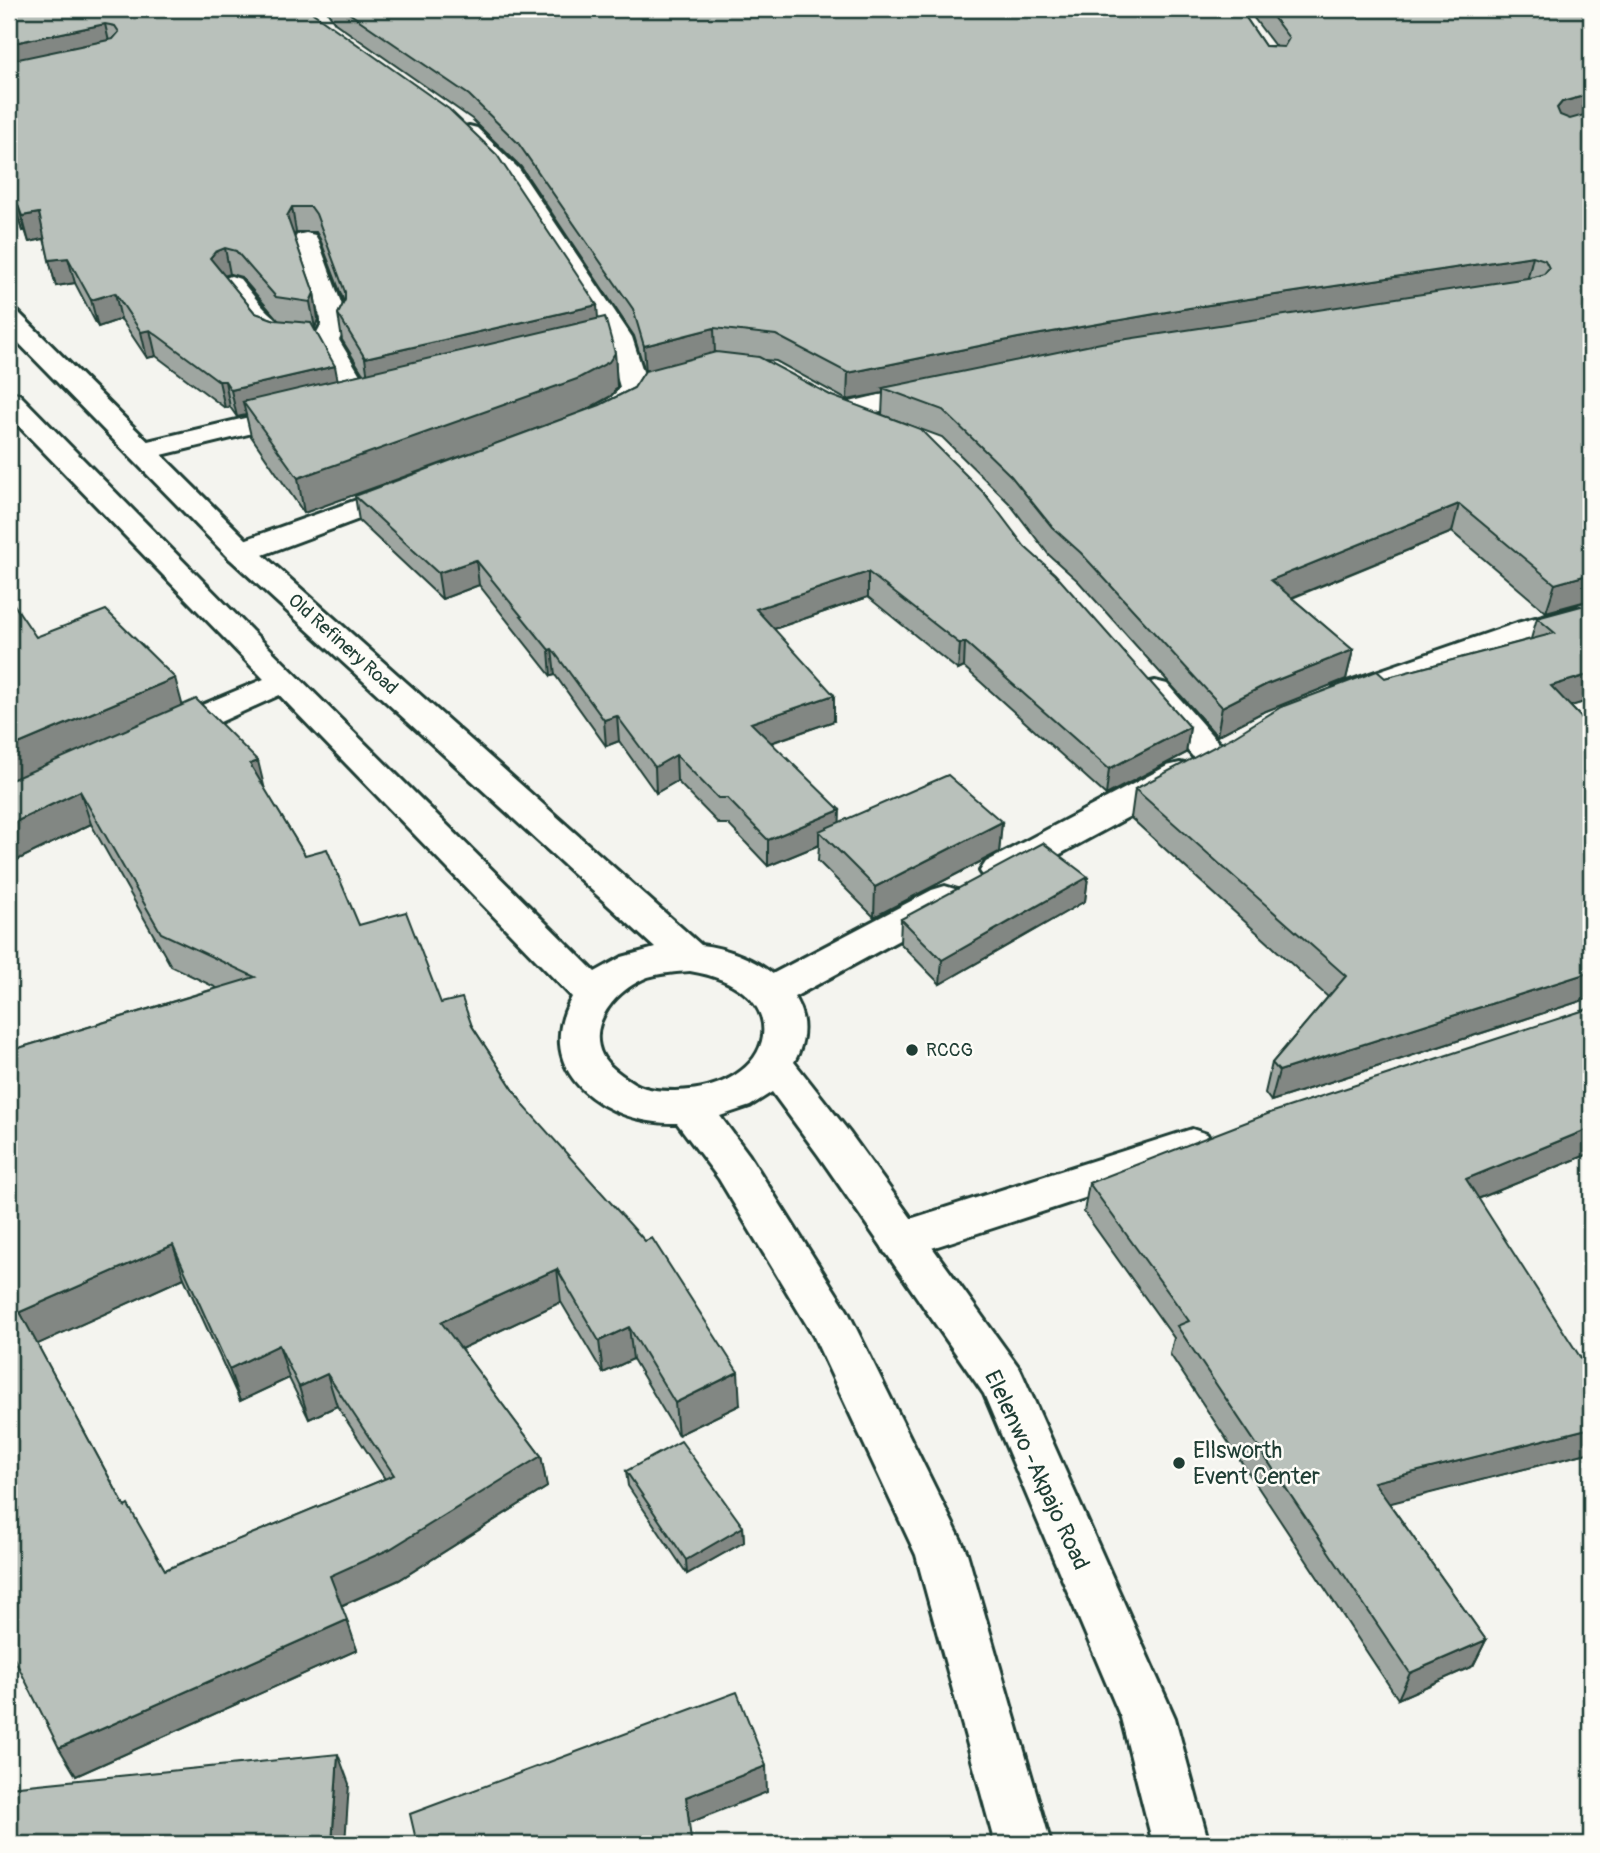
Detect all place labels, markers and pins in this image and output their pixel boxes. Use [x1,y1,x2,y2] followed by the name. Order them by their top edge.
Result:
[926,1038,973,1062] place label: RCCG
[904,1042,920,1058] marker: RCCG
[1193,1436,1320,1491] place label: Ellsworth Event Center
[1171,1455,1187,1471] marker: Ellsworth Event Center

